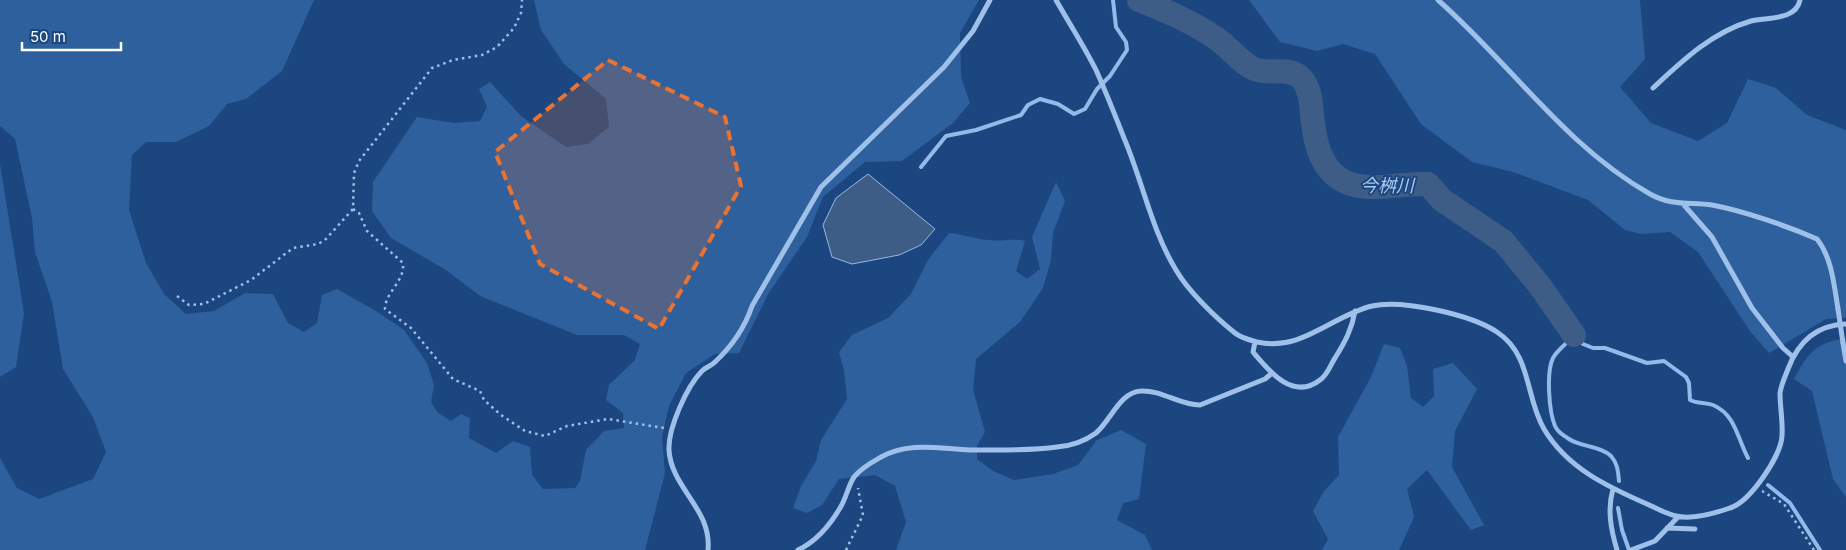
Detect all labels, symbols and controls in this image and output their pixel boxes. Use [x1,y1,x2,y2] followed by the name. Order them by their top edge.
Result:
[22,20,121,52] scale bar
[30,27,66,46] text: 50 m
[1360,175,1416,196] water label: 今桝川

